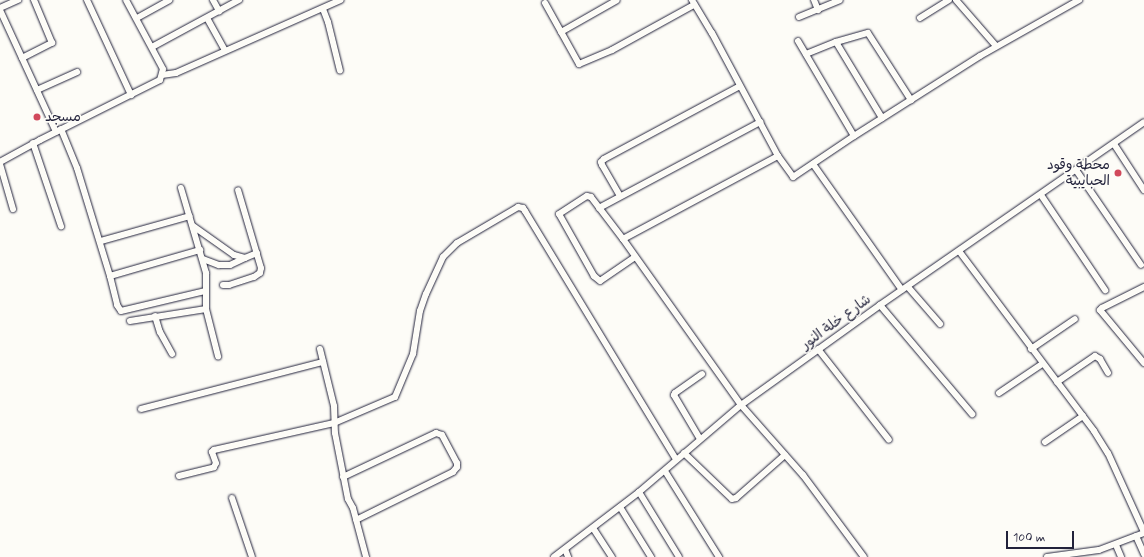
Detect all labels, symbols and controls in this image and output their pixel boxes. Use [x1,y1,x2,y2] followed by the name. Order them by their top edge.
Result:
[45,109,81,125] place label: مسجد
[32,112,42,122] marker: مسجد
[1047,157,1110,190] place label: محطة وقود الحبايبية
[1113,168,1123,178] marker: محطة وقود الحبايبية
[798,291,874,353] street label: شارع خلة النور
[1008,523,1076,549] scale bar
[1013,530,1045,546] text: 100 m

